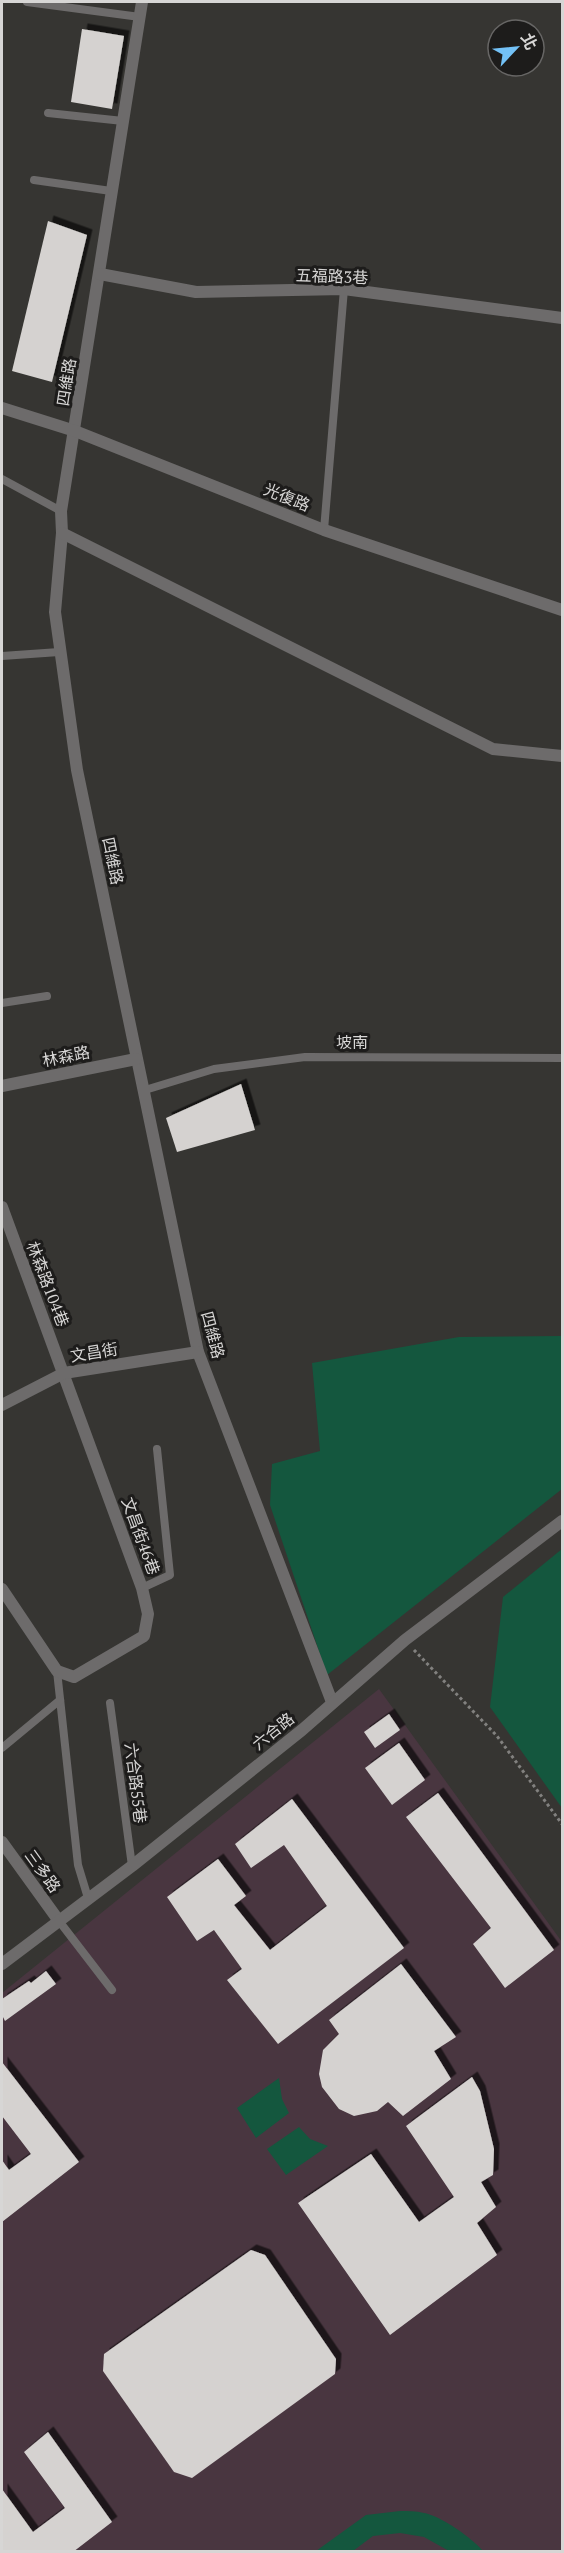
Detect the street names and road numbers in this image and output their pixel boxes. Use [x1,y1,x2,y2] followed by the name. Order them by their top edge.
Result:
[295,264,369,288] street label: 五福路3巷
[51,357,81,407] street label: 四維路
[261,478,313,516] street label: 光復路
[97,835,129,887] street label: 四維路
[336,1031,368,1053] street label: 坡南
[40,1041,92,1071] street label: 林森路
[22,1238,74,1330] street label: 林森路104巷
[196,1309,230,1361] street label: 四維路
[69,1337,119,1367] street label: 文昌街
[117,1494,165,1578] street label: 文昌街46巷
[247,1707,299,1755] street label: 六合路
[120,1741,152,1825] street label: 六合路55巷
[20,1845,66,1897] street label: 三多路

